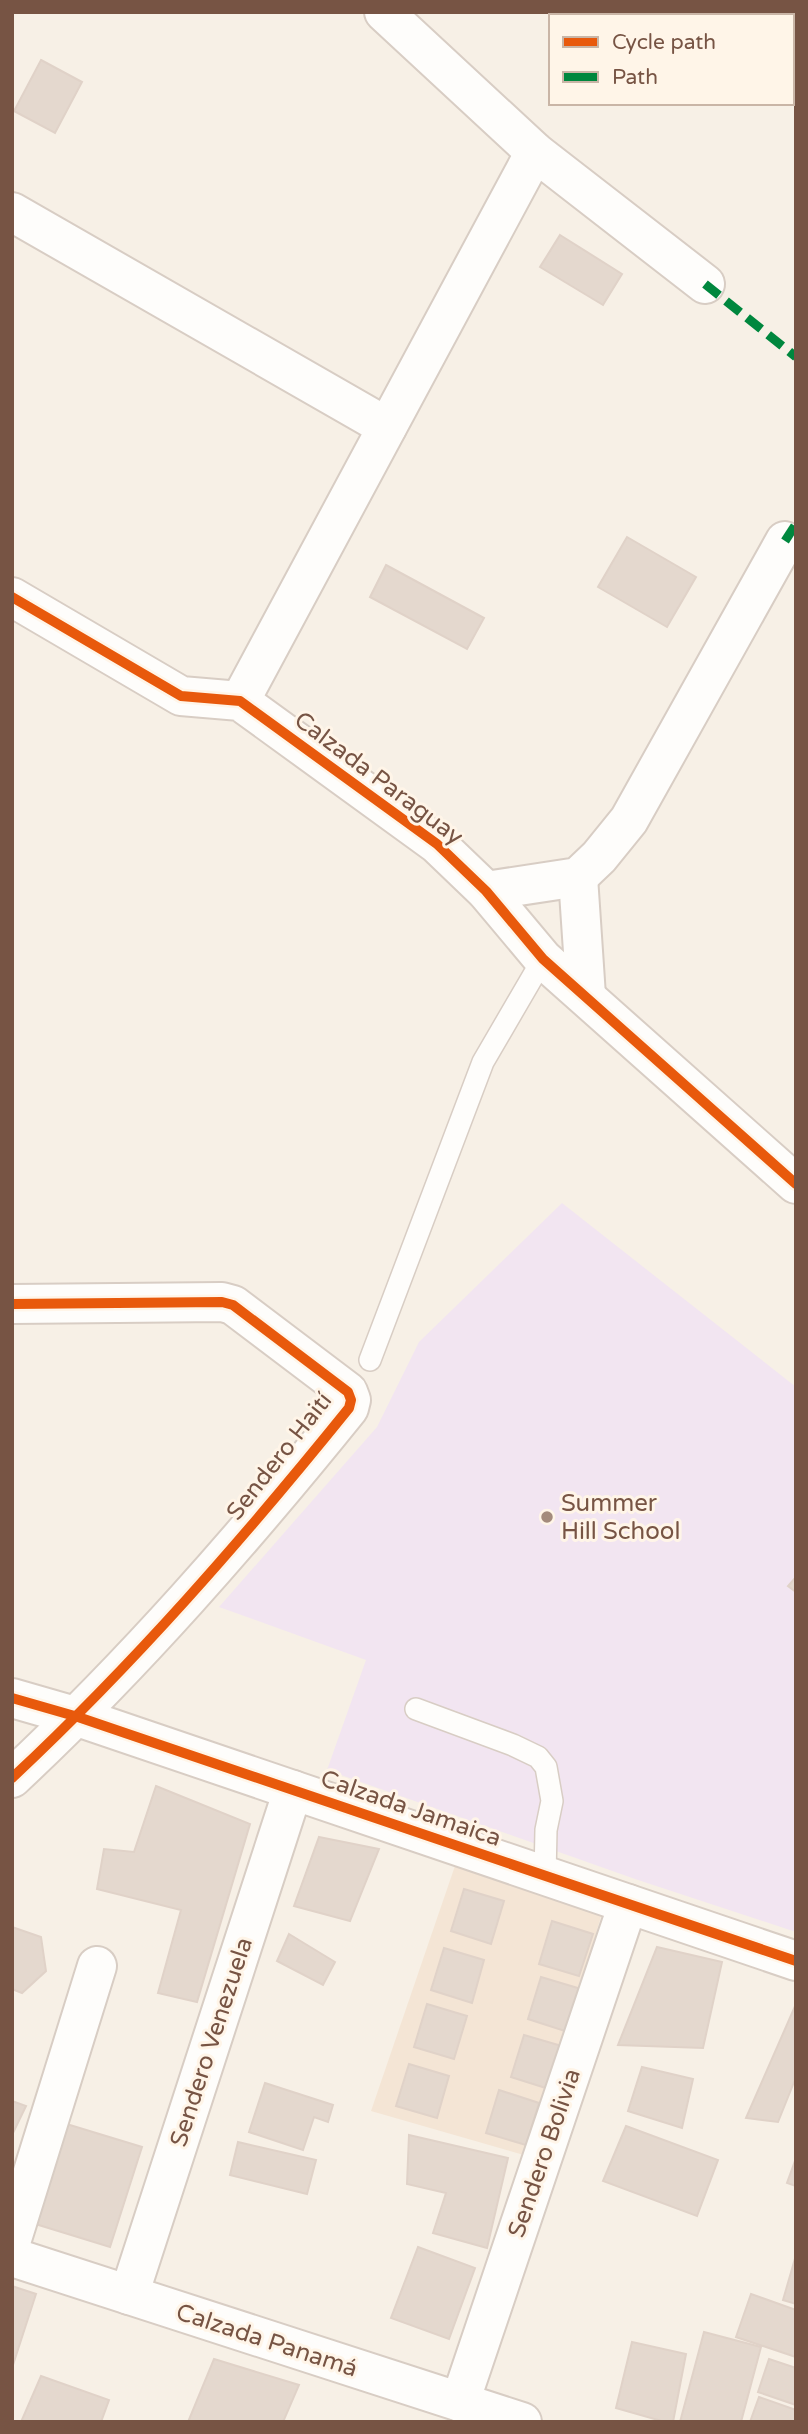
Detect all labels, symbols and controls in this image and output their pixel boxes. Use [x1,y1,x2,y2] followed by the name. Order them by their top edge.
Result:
[549,14,794,105] legend
[612,30,716,55] text: Cycle path
[612,65,658,90] text: Path
[288,705,469,851] street label: Calzada Paraguay
[221,1387,338,1526] street label: Sendero Haití
[561,1489,680,1546] place label: Summer Hill School
[539,1509,555,1525] marker: Summer Hill School
[317,1764,505,1853] street label: Calzada Jamaica
[164,1934,259,2150] street label: Sendero Venezuela
[502,2065,587,2241] street label: Sendero Bolivia
[172,2297,361,2383] street label: Calzada Panamá

